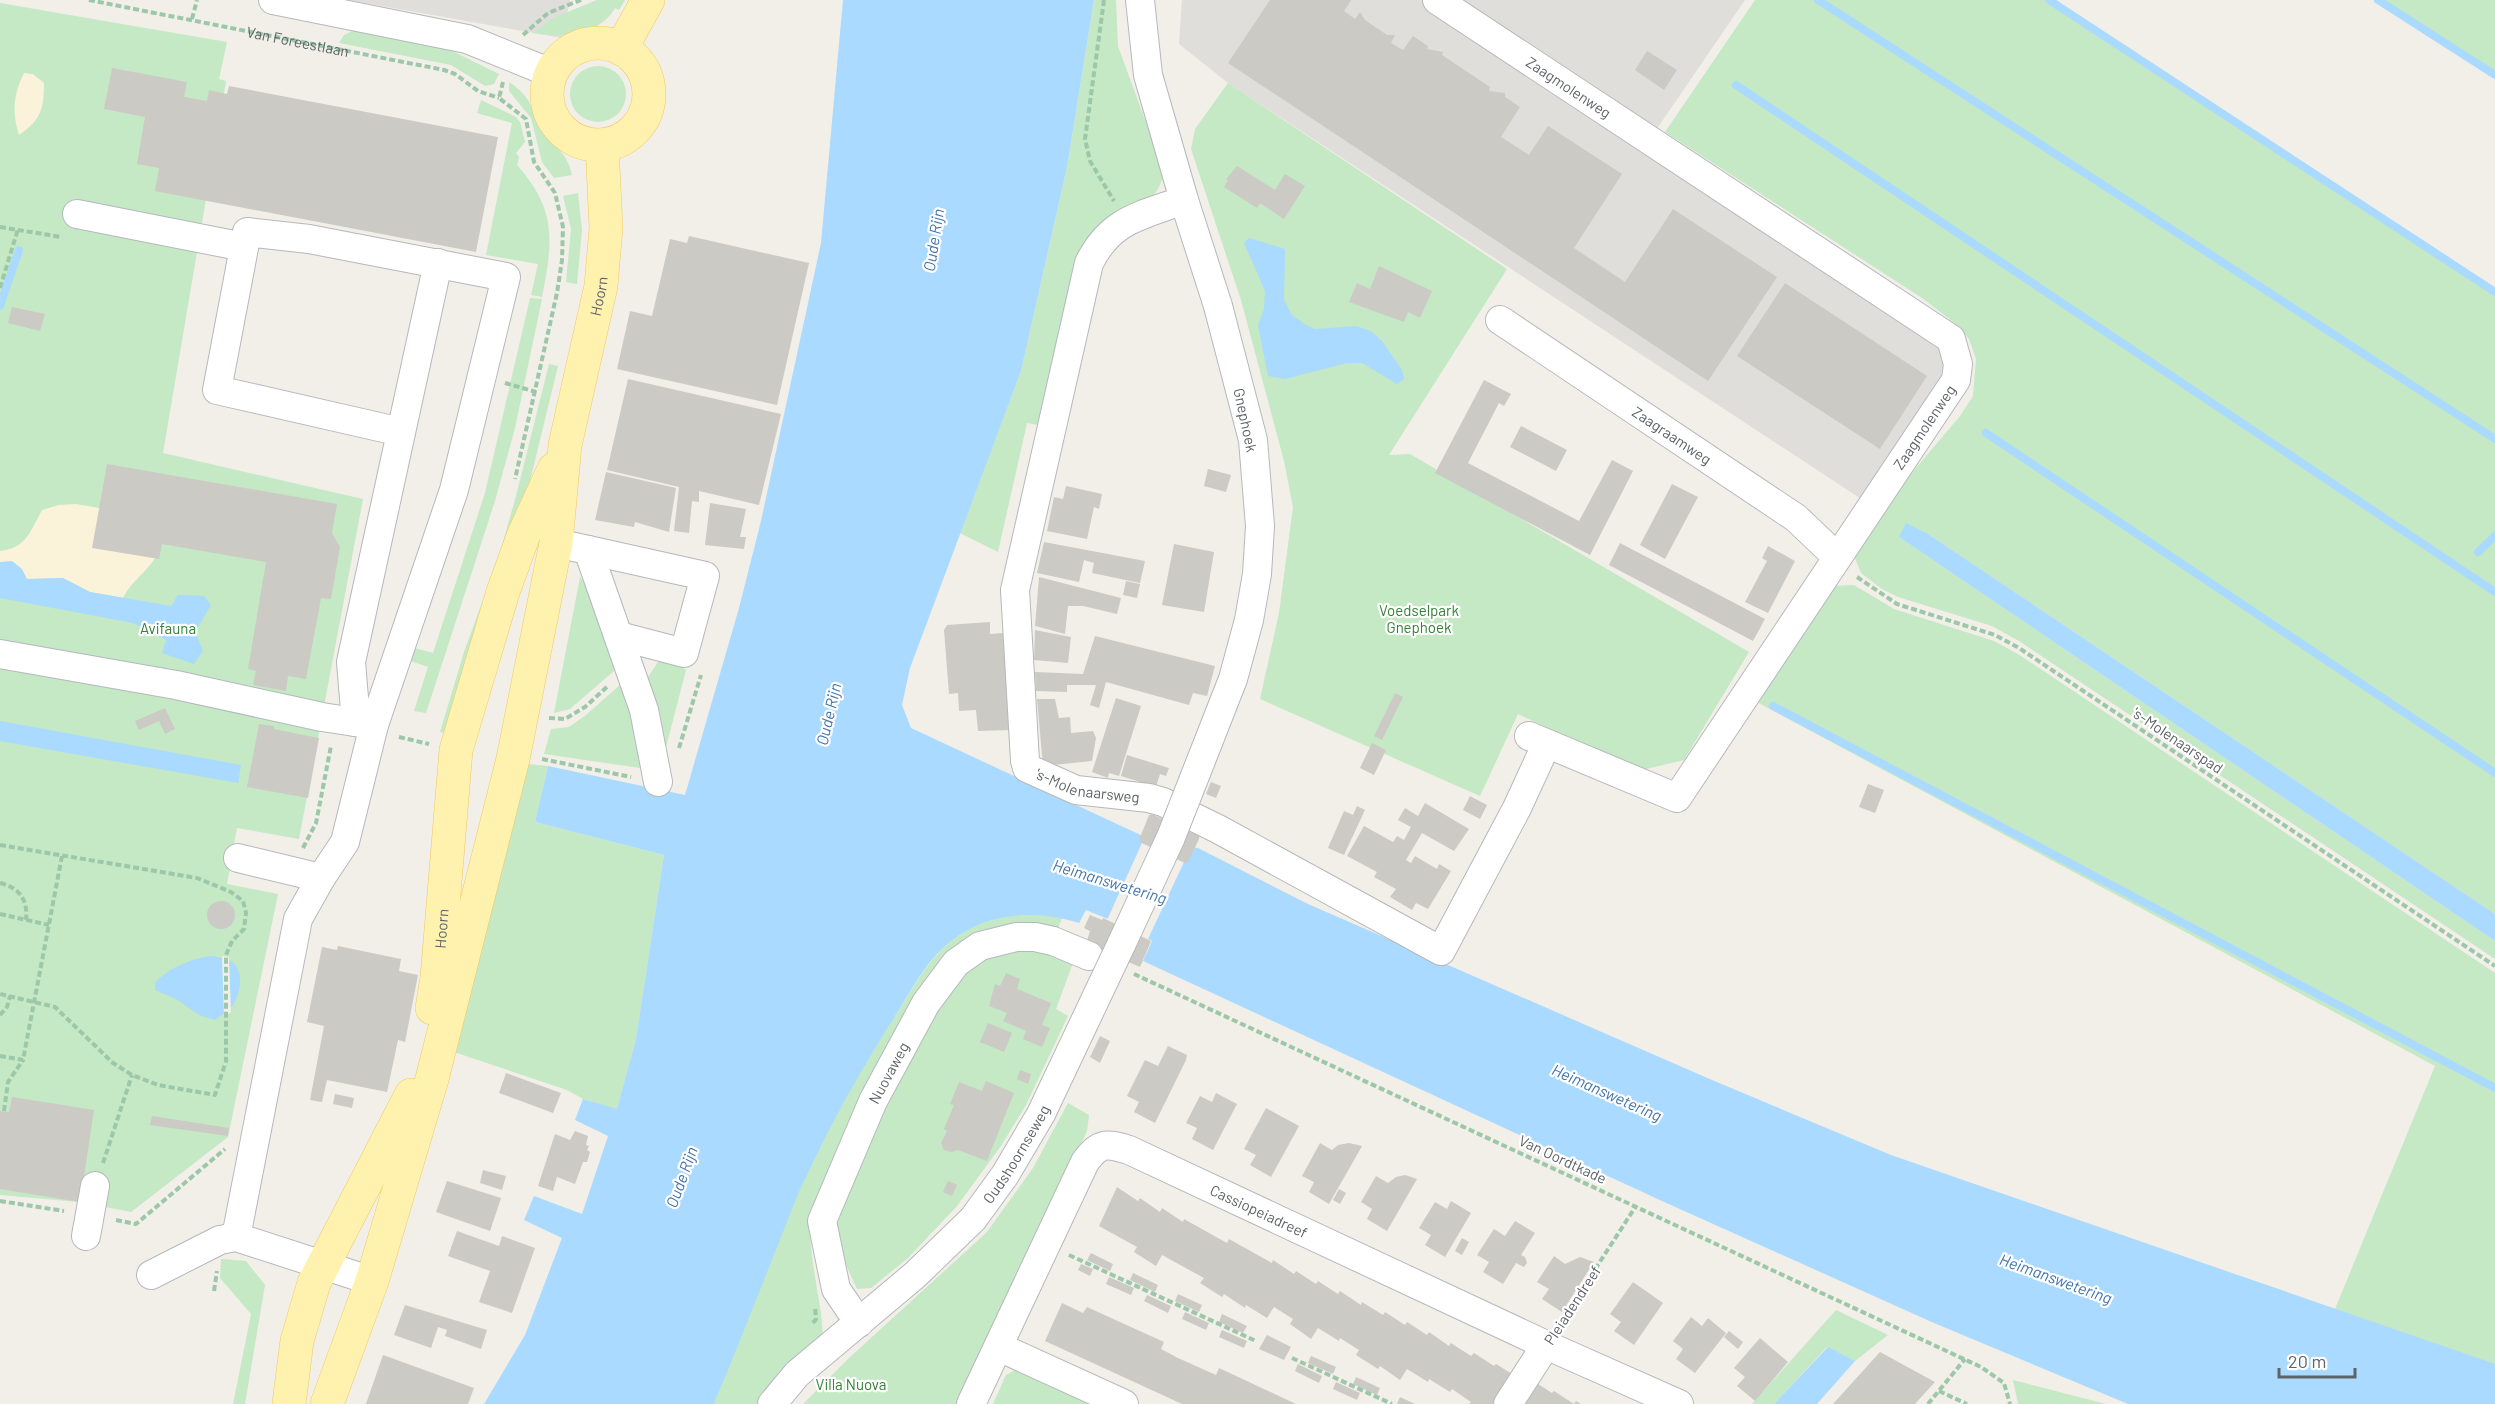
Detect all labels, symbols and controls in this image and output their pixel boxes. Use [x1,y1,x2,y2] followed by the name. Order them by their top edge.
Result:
[245,22,351,60] street label: Van Foreestlaan
[1523,52,1615,122] street label: Zaagmolenweg
[919,207,947,273] water label: Oude Rijn
[586,276,611,318] street label: Hoorn
[1889,381,1959,473] street label: Zaagmolenweg
[1230,386,1262,454] street label: Gnephoek
[1629,402,1715,468] street label: Zaagraamweg
[1379,601,1460,636] park label: Voedselpark Gnephoek
[140,619,196,637] park label: Avifauna
[812,681,844,747] water label: Oude Rijn
[2129,703,2227,777] street label: 's-Molenaarspad
[1033,764,1141,806] street label: 's-Molenaarsweg
[1051,855,1169,907] water label: Heimanswetering
[430,908,452,949] street label: Hoorn
[864,1039,912,1107] street label: Nuovaweg
[1549,1059,1665,1125] water label: Heimanswetering
[979,1102,1053,1207] street label: Oudshoornseweg
[1516,1131,1610,1187] street label: Van Oordtkade
[661,1144,701,1210] water label: Oude Rijn
[1207,1180,1311,1241] street label: Cassiopeiadreef
[1997,1249,2115,1307] water label: Heimanswetering
[1540,1262,1604,1348] street label: Pleiadendreef
[2279,1341,2356,1379] scale bar
[2288,1350,2326,1372] text: 20 m
[816,1375,886,1393] park label: Villa Nuova

